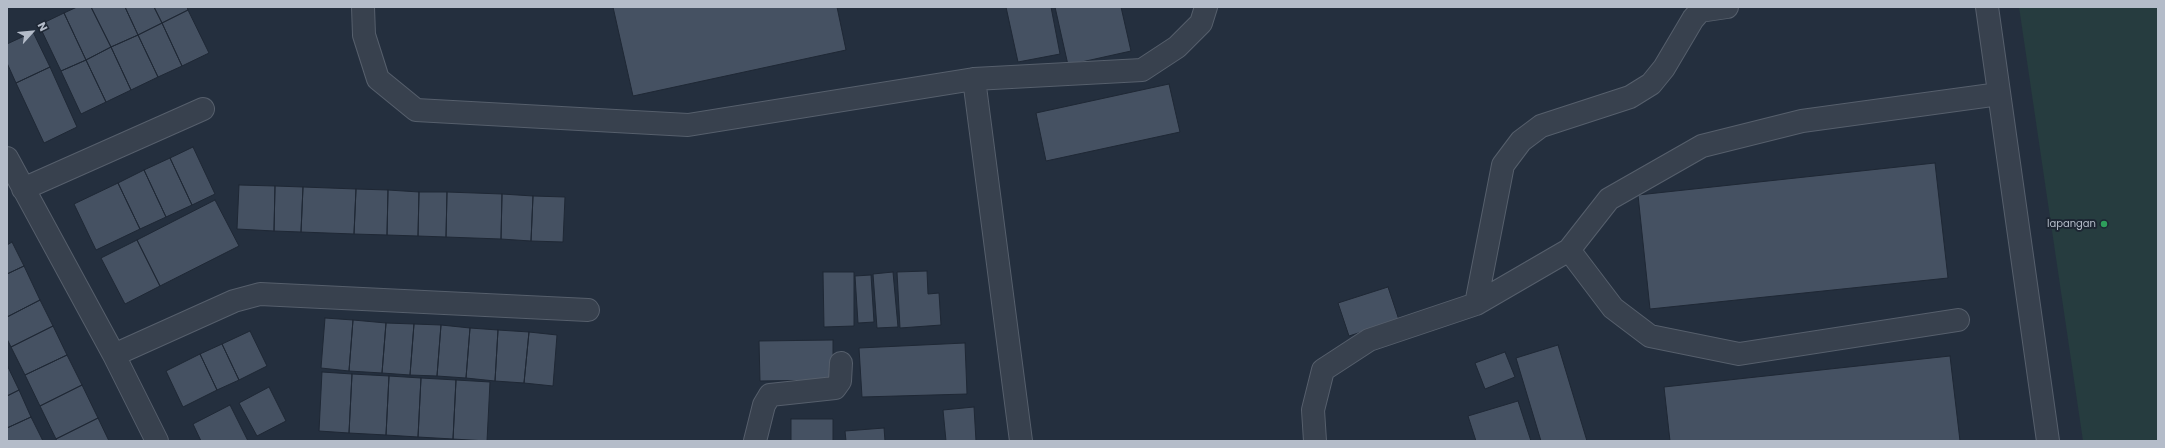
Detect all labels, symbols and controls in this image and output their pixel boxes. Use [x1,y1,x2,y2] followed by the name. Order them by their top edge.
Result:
[12,12,52,52] north arrow
[34,19,52,34] text: N
[2047,218,2096,230] place label: lapangan
[2099,219,2109,229] marker: lapangan

